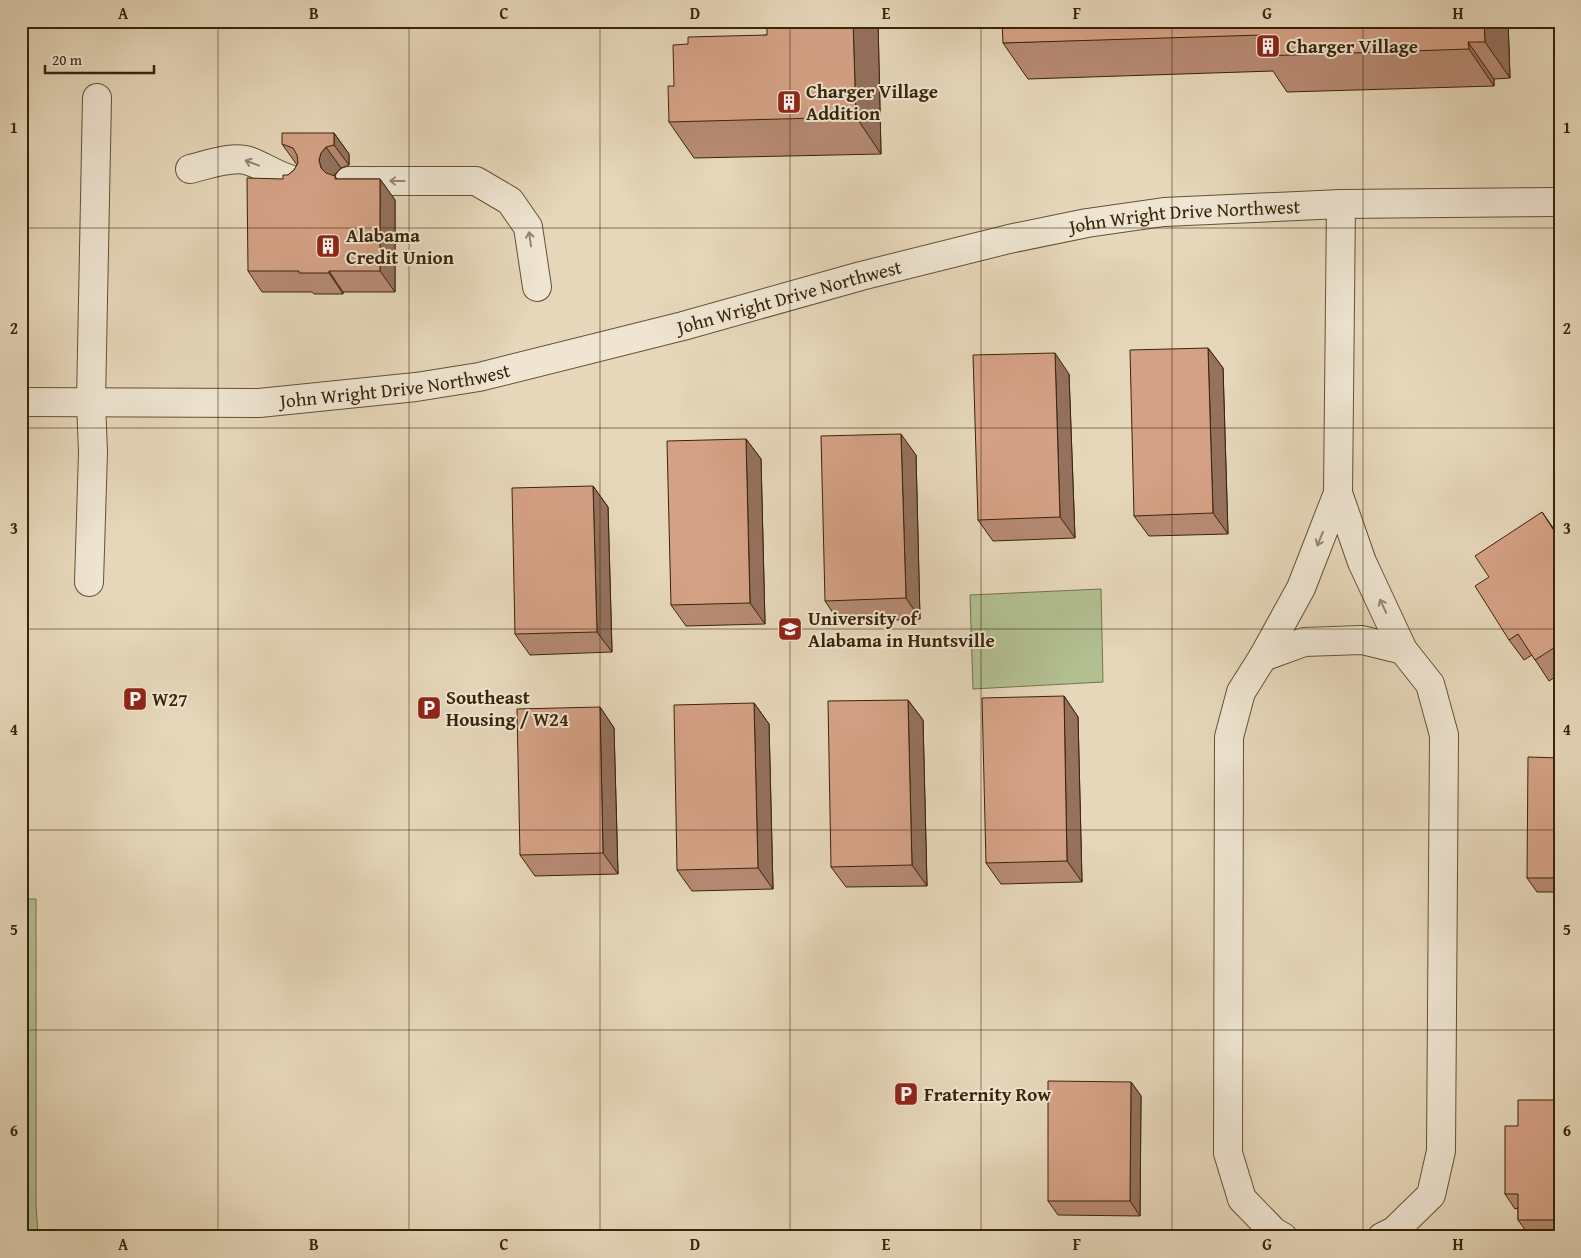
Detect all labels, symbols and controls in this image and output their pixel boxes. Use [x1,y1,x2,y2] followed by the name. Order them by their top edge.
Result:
[118,1,129,25] text: A
[309,1,319,25] text: B
[499,1,509,25] text: C
[690,1,700,25] text: D
[882,1,891,25] text: E
[1073,1,1081,25] text: F
[1262,1,1272,25] text: G
[1452,1,1464,25] text: H
[1286,32,1418,60] place label: Charger Village
[1255,33,1281,59] building icon: Charger Village
[45,42,154,74] scale bar
[52,49,83,70] text: 20 m
[806,77,938,127] place label: Charger Village Addition
[776,89,802,115] building icon: Charger Village Addition
[10,115,18,139] text: 1
[1563,115,1571,139] text: 1
[245,158,260,167] one-way arrow
[389,176,405,186] one-way arrow
[1065,192,1301,241] street label: John Wright Drive Northwest
[346,221,455,271] place label: Alabama Credit Union
[524,231,534,247] one-way arrow
[315,233,341,259] building icon: Alabama Credit Union
[672,252,905,342] street label: John Wright Drive Northwest
[10,316,18,340] text: 2
[1563,316,1571,340] text: 2
[276,356,513,415] street label: John Wright Drive Northwest
[10,516,18,540] text: 3
[1563,516,1571,540] text: 3
[1315,531,1324,546] one-way arrow
[1377,599,1387,614] one-way arrow
[808,604,995,654] place label: University of Alabama in Huntsville
[777,616,803,642] school or university icon: University of Alabama in Huntsville
[446,683,569,733] place label: Southeast Housing / W24
[152,685,188,713] place label: W27
[122,686,148,712] parking icon: W27
[416,695,442,721] parking icon: Southeast Housing / W24
[10,717,18,741] text: 4
[1563,717,1571,741] text: 4
[10,917,18,941] text: 5
[1563,917,1571,941] text: 5
[924,1080,1051,1108] place label: Fraternity Row
[893,1081,919,1107] parking icon: Fraternity Row
[10,1118,18,1142] text: 6
[1563,1118,1571,1142] text: 6
[118,1232,129,1256] text: A
[309,1232,319,1256] text: B
[499,1232,509,1256] text: C
[690,1232,700,1256] text: D
[882,1232,891,1256] text: E
[1073,1232,1081,1256] text: F
[1262,1232,1272,1256] text: G
[1452,1232,1464,1256] text: H

